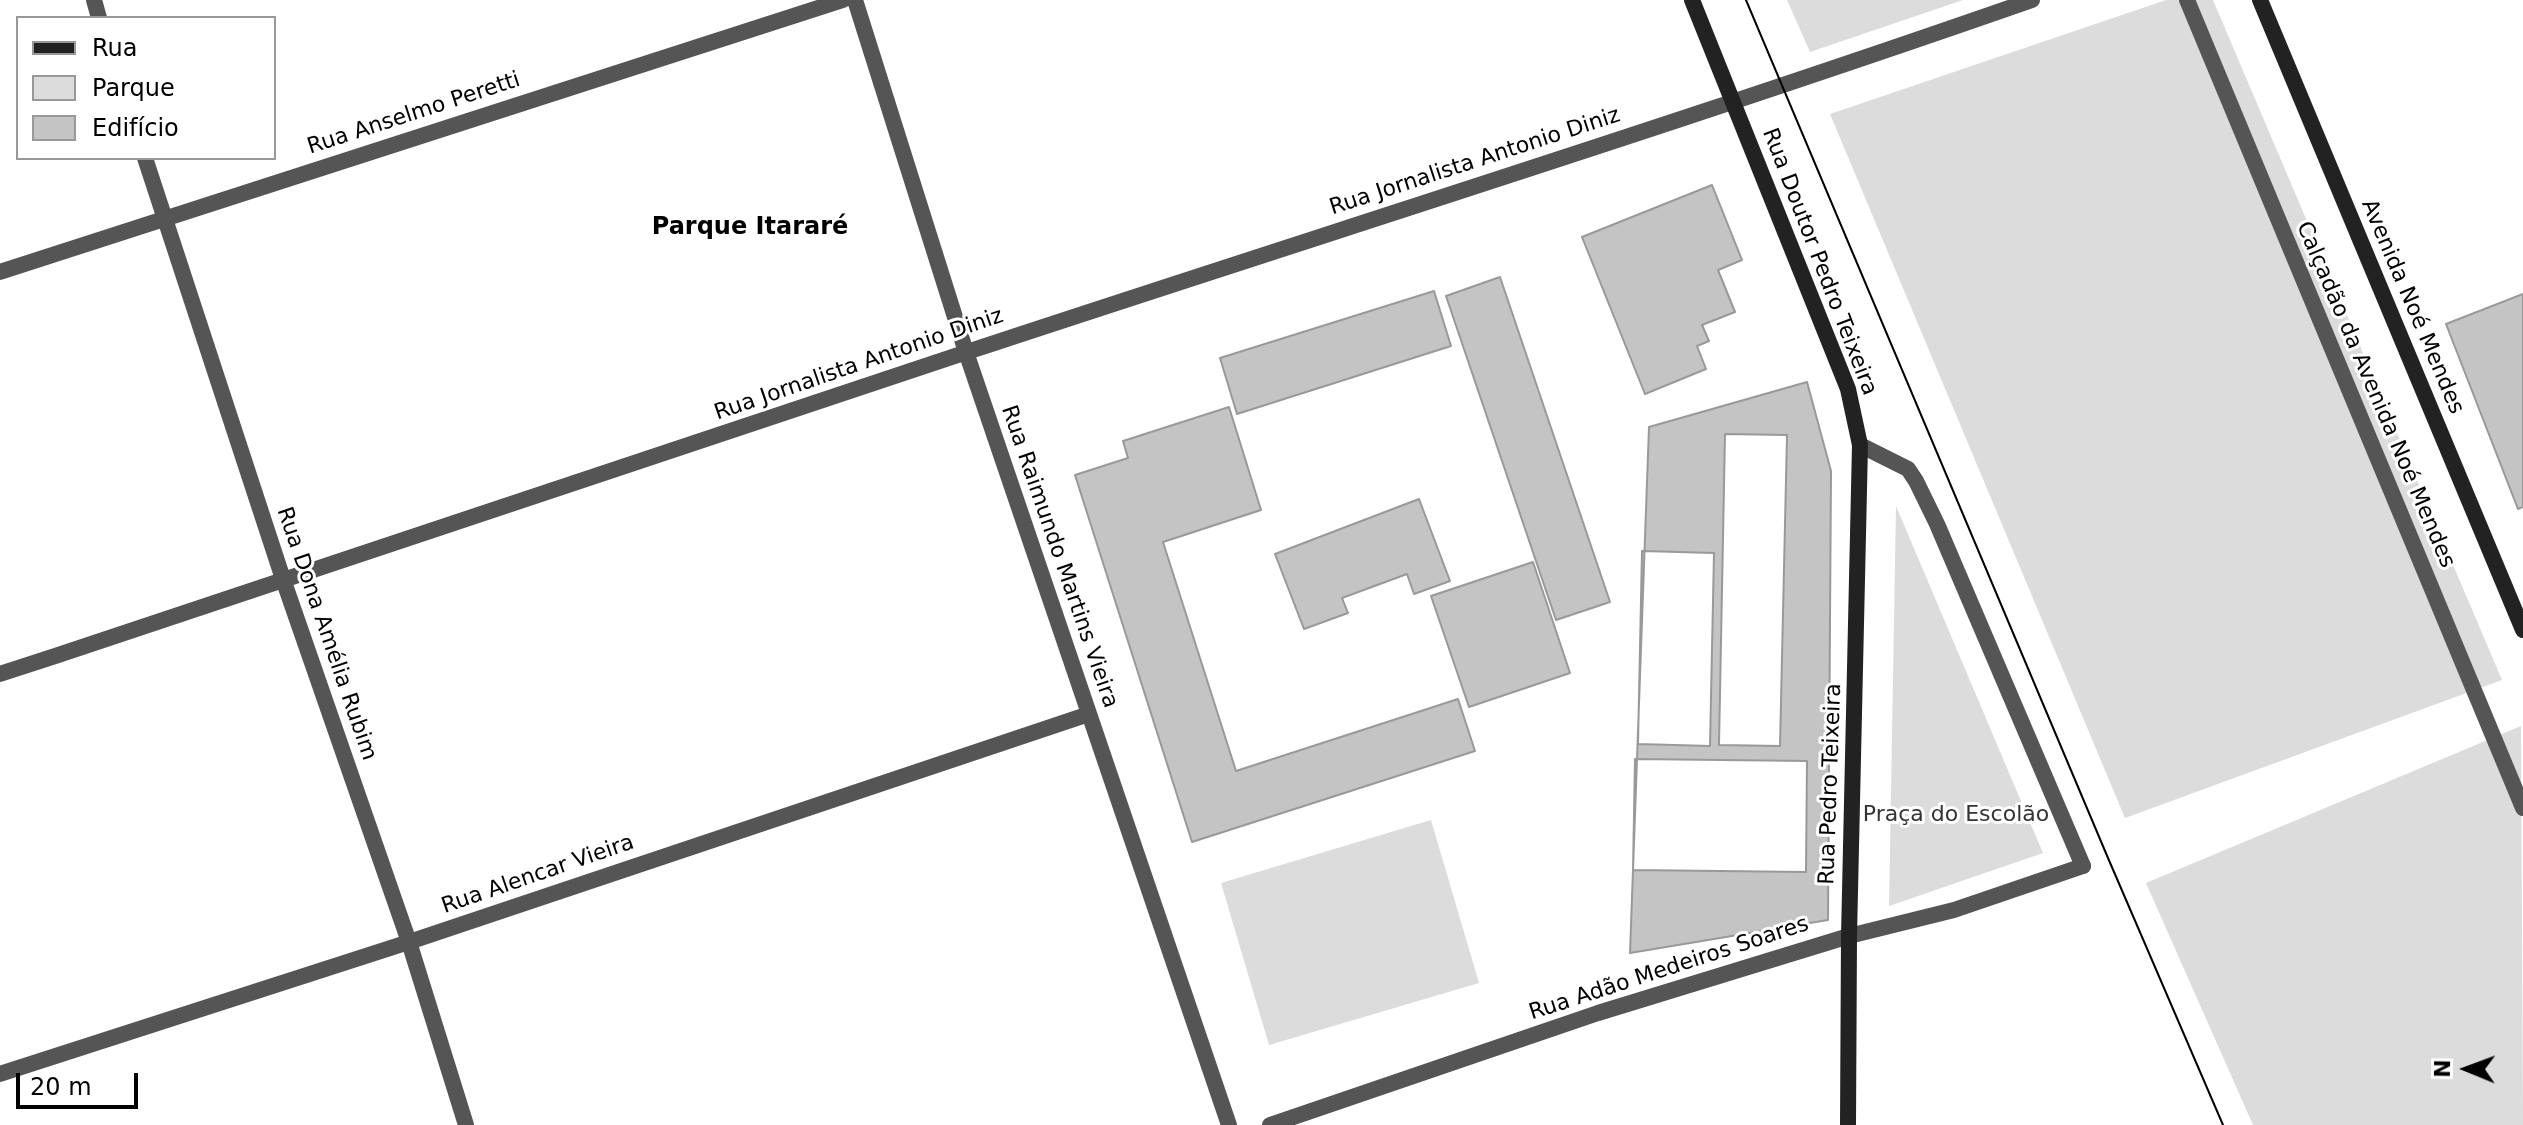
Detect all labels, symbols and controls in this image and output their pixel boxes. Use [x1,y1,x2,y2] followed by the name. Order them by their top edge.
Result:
[16,16,276,160] legend
[92,34,138,62] text: Rua
[304,67,524,161] street label: Rua Anselmo Peretti
[92,74,175,102] text: Parque
[1326,103,1624,221] street label: Rua Jornalista Antonio Diniz
[92,114,179,142] text: Edifício
[1756,125,1882,399] street label: Rua Doutor Pedro Teixeira
[2355,196,2469,418] street label: Avenida Noé Mendes
[652,214,848,242] district label: Parque Itararé
[2290,218,2460,572] street label: Calçadão da Avenida Noé Mendes
[711,303,1007,427] street label: Rua Jornalista Antonio Diniz
[995,402,1123,712] street label: Rua Raimundo Martins Vieira
[270,504,382,764] street label: Rua Dona Amélia Rubim
[1814,683,1848,885] street label: Rua Pedro Teixeira
[1863,802,2049,828] park label: Praça do Escolão
[438,830,638,920] street label: Rua Alencar Vieira
[1526,911,1812,1027] street label: Rua Adão Medeiros Soares
[2427,1029,2507,1109] north arrow
[20,1057,142,1107] scale bar
[2430,1059,2455,1078] text: N
[30,1073,92,1101] text: 20 m

